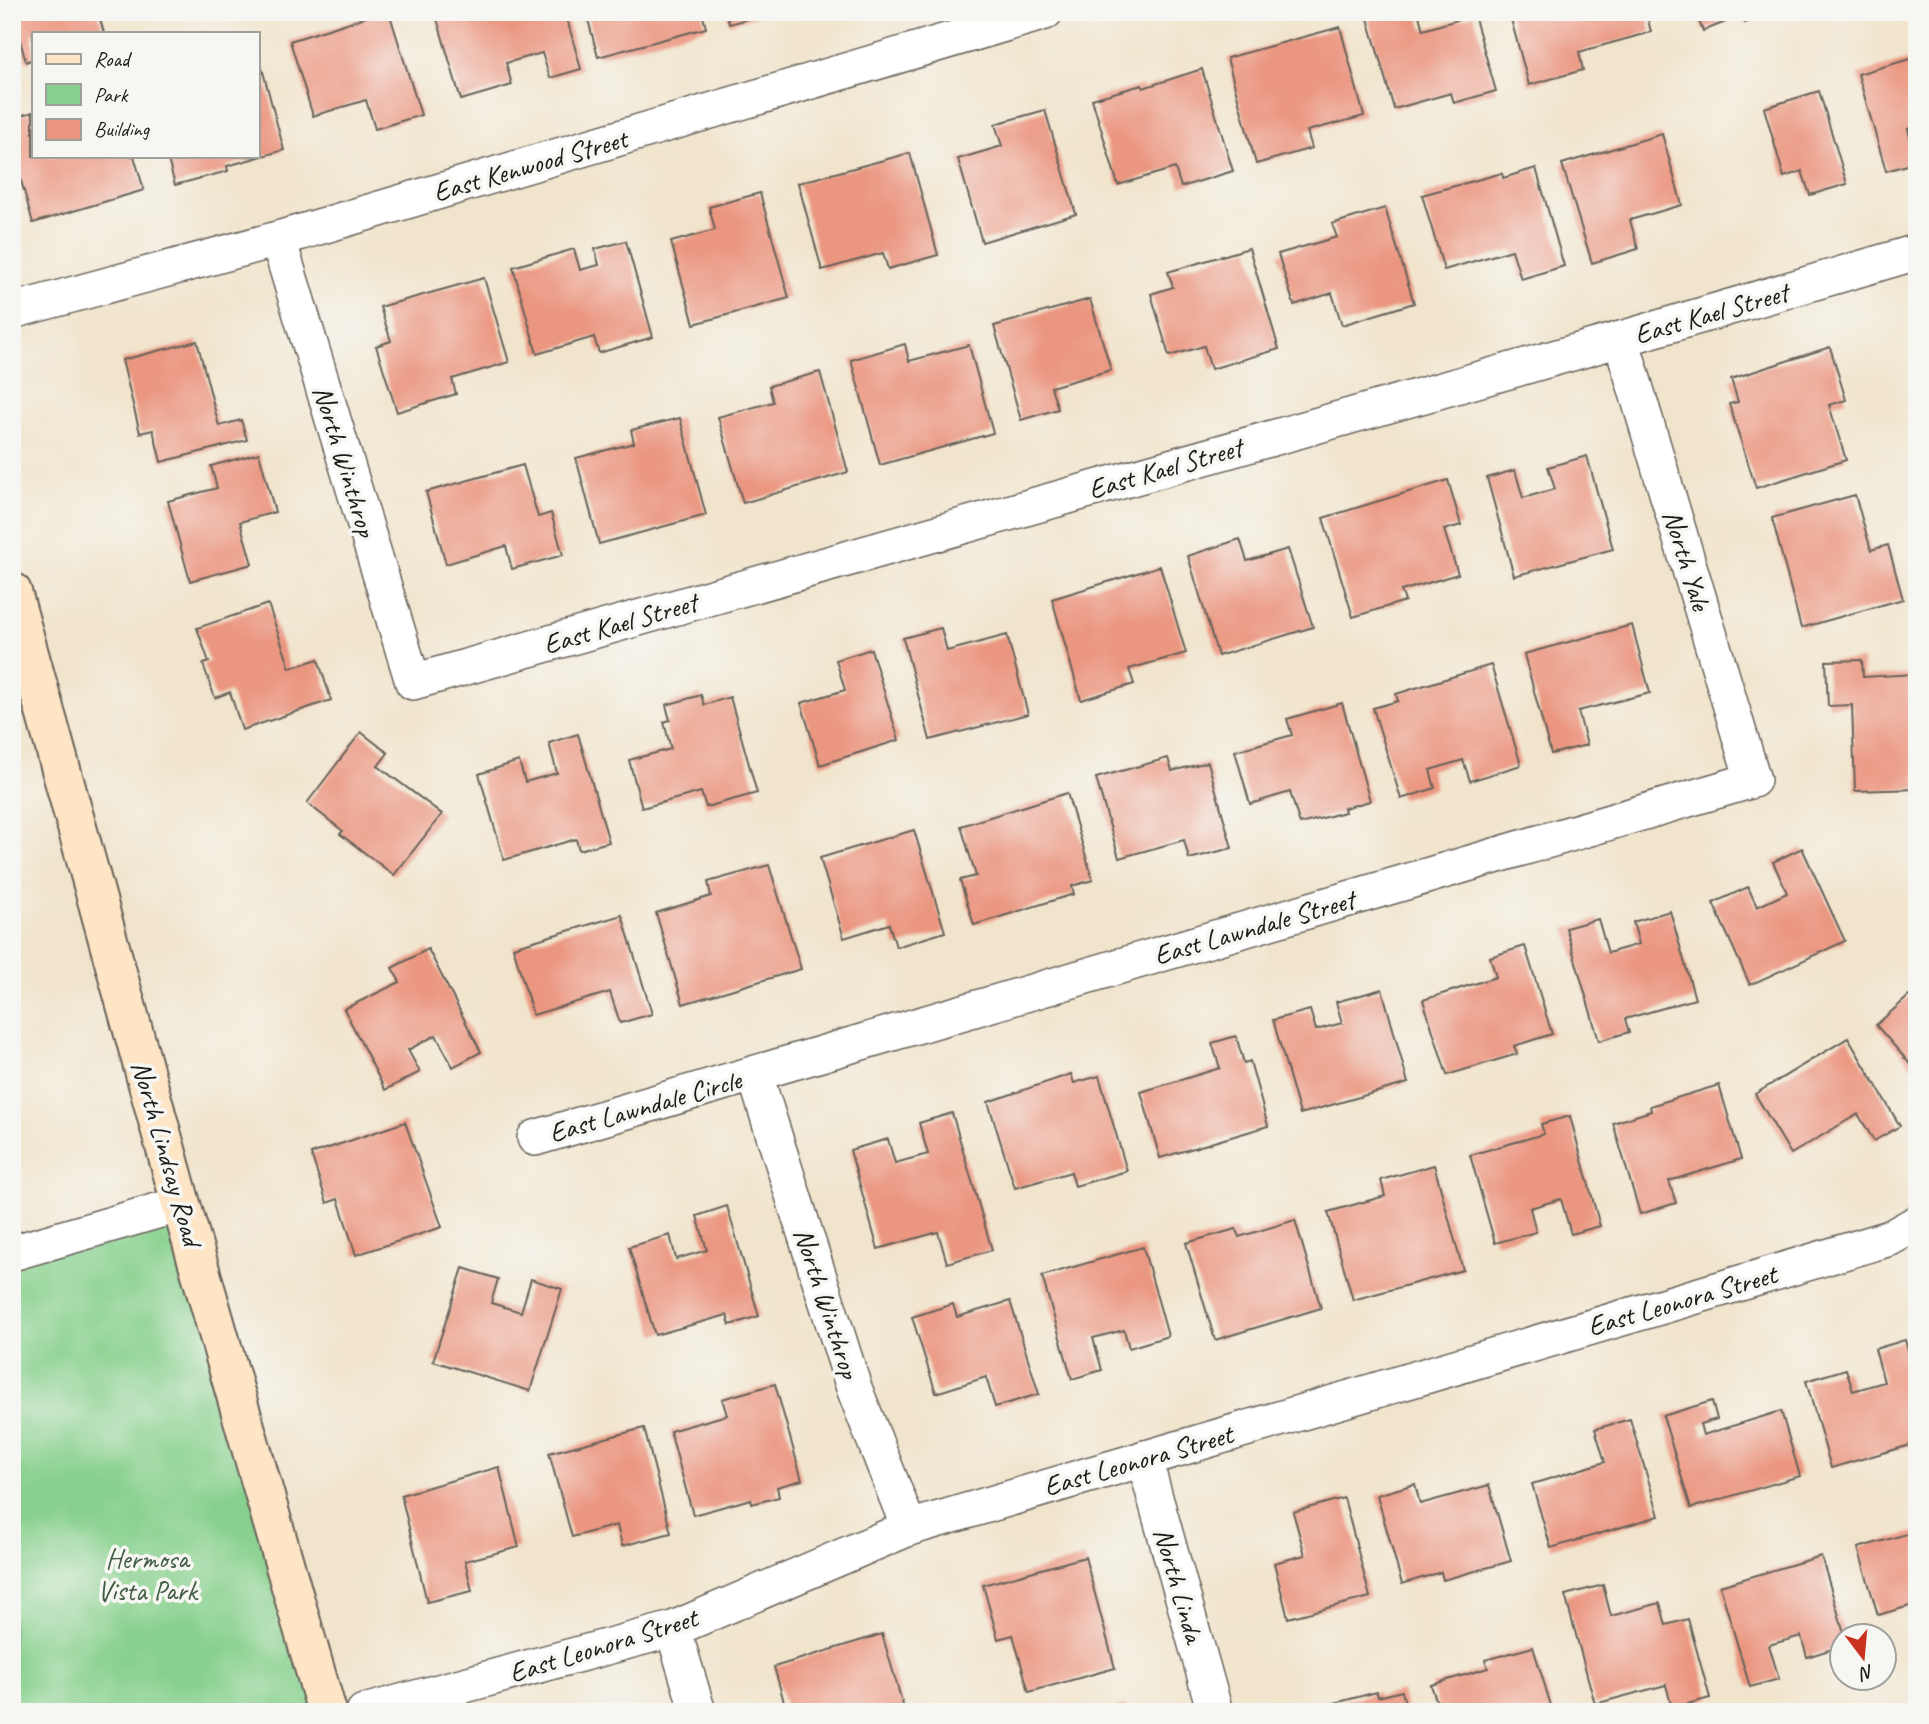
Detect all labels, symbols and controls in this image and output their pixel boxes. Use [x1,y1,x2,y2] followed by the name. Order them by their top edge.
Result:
[32,32,259,158] legend
[94,46,133,72] text: Road
[94,82,129,108] text: Park
[94,116,151,142] text: Building
[429,120,634,209] street label: East Kenwood Street
[1630,273,1795,352] street label: East Kael Street
[305,381,385,542] street label: North Winthrop
[1084,428,1249,507] street label: East Kael Street
[1655,506,1719,616] street label: North Yale
[539,583,704,662] street label: East Kael Street
[1150,881,1362,972] street label: East Lawndale Street
[124,1057,211,1253] street label: North Lindsay Road
[545,1061,747,1150] street label: East Lawndale Circle
[786,1223,868,1384] street label: North Winthrop
[1584,1256,1783,1344] street label: East Leonora Street
[1040,1416,1239,1504] street label: East Leonora Street
[1146,1524,1213,1649] street label: North Linda
[97,1541,199,1608] park label: Hermosa Vista Park
[505,1599,704,1690] street label: East Leonora Street
[1828,1622,1898,1692] north arrow
[1855,1659,1876,1686] text: N

